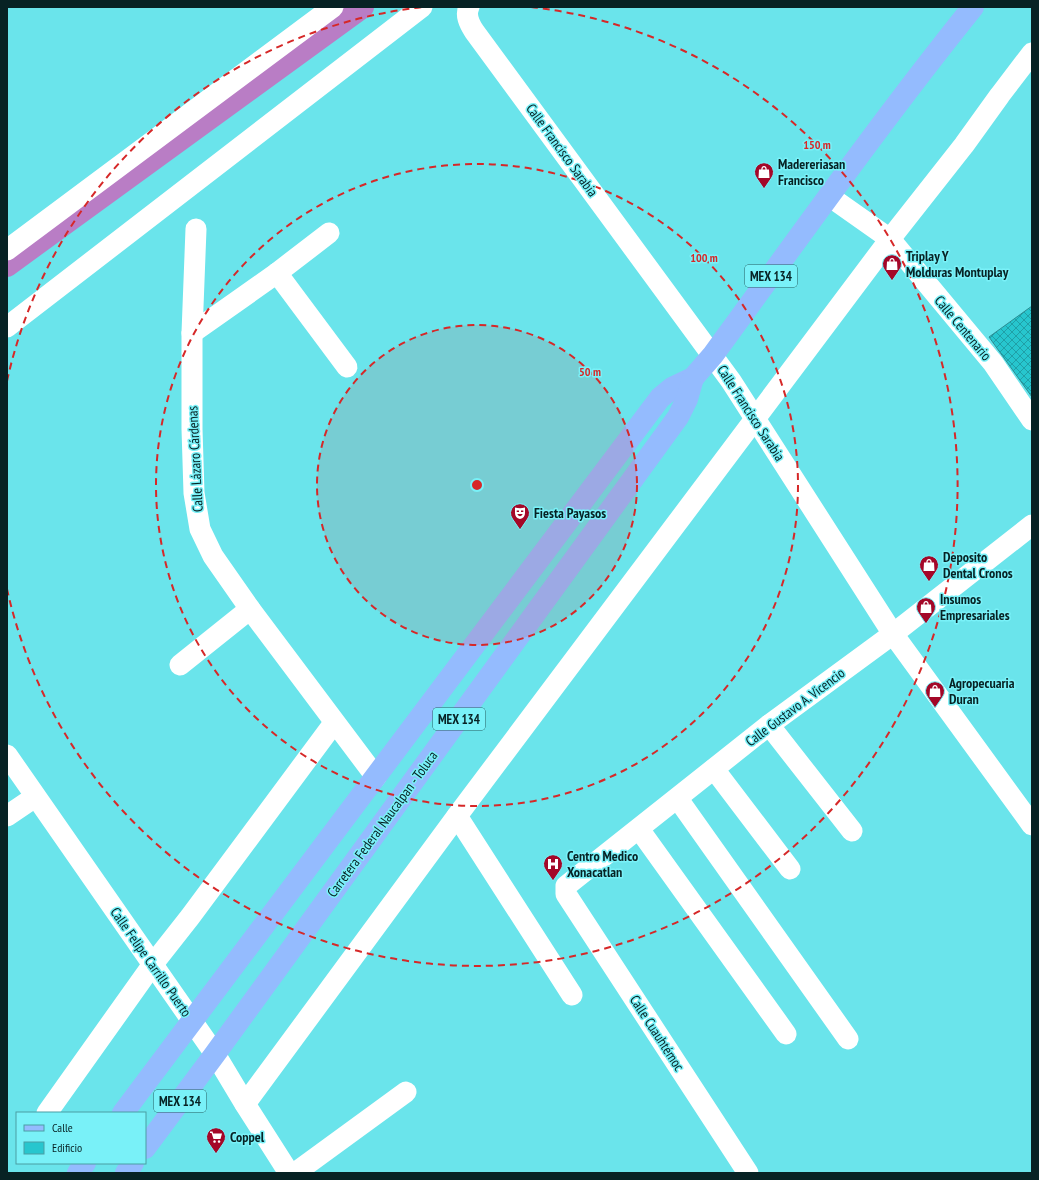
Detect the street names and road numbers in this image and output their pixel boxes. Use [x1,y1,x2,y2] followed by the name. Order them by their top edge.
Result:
[522,100,602,200] street label: Calle Francisco Sarabia
[745,265,797,287] road number: MEX 134
[931,292,995,364] street label: Calle Centenario
[713,362,789,464] street label: Calle Francisco Sarabia
[183,405,207,512] street label: Calle Lázaro Cárdenas
[742,664,848,750] street label: Calle Gustavo A. Vicencio
[433,708,485,730] road number: MEX 134
[323,747,441,901] street label: Carretera Federal Naucalpan - Toluca
[106,904,196,1020] street label: Calle Felipe Carrillo Puerto
[626,992,688,1074] street label: Calle Cuauhtémoc
[154,1090,206,1112] road number: MEX 134

